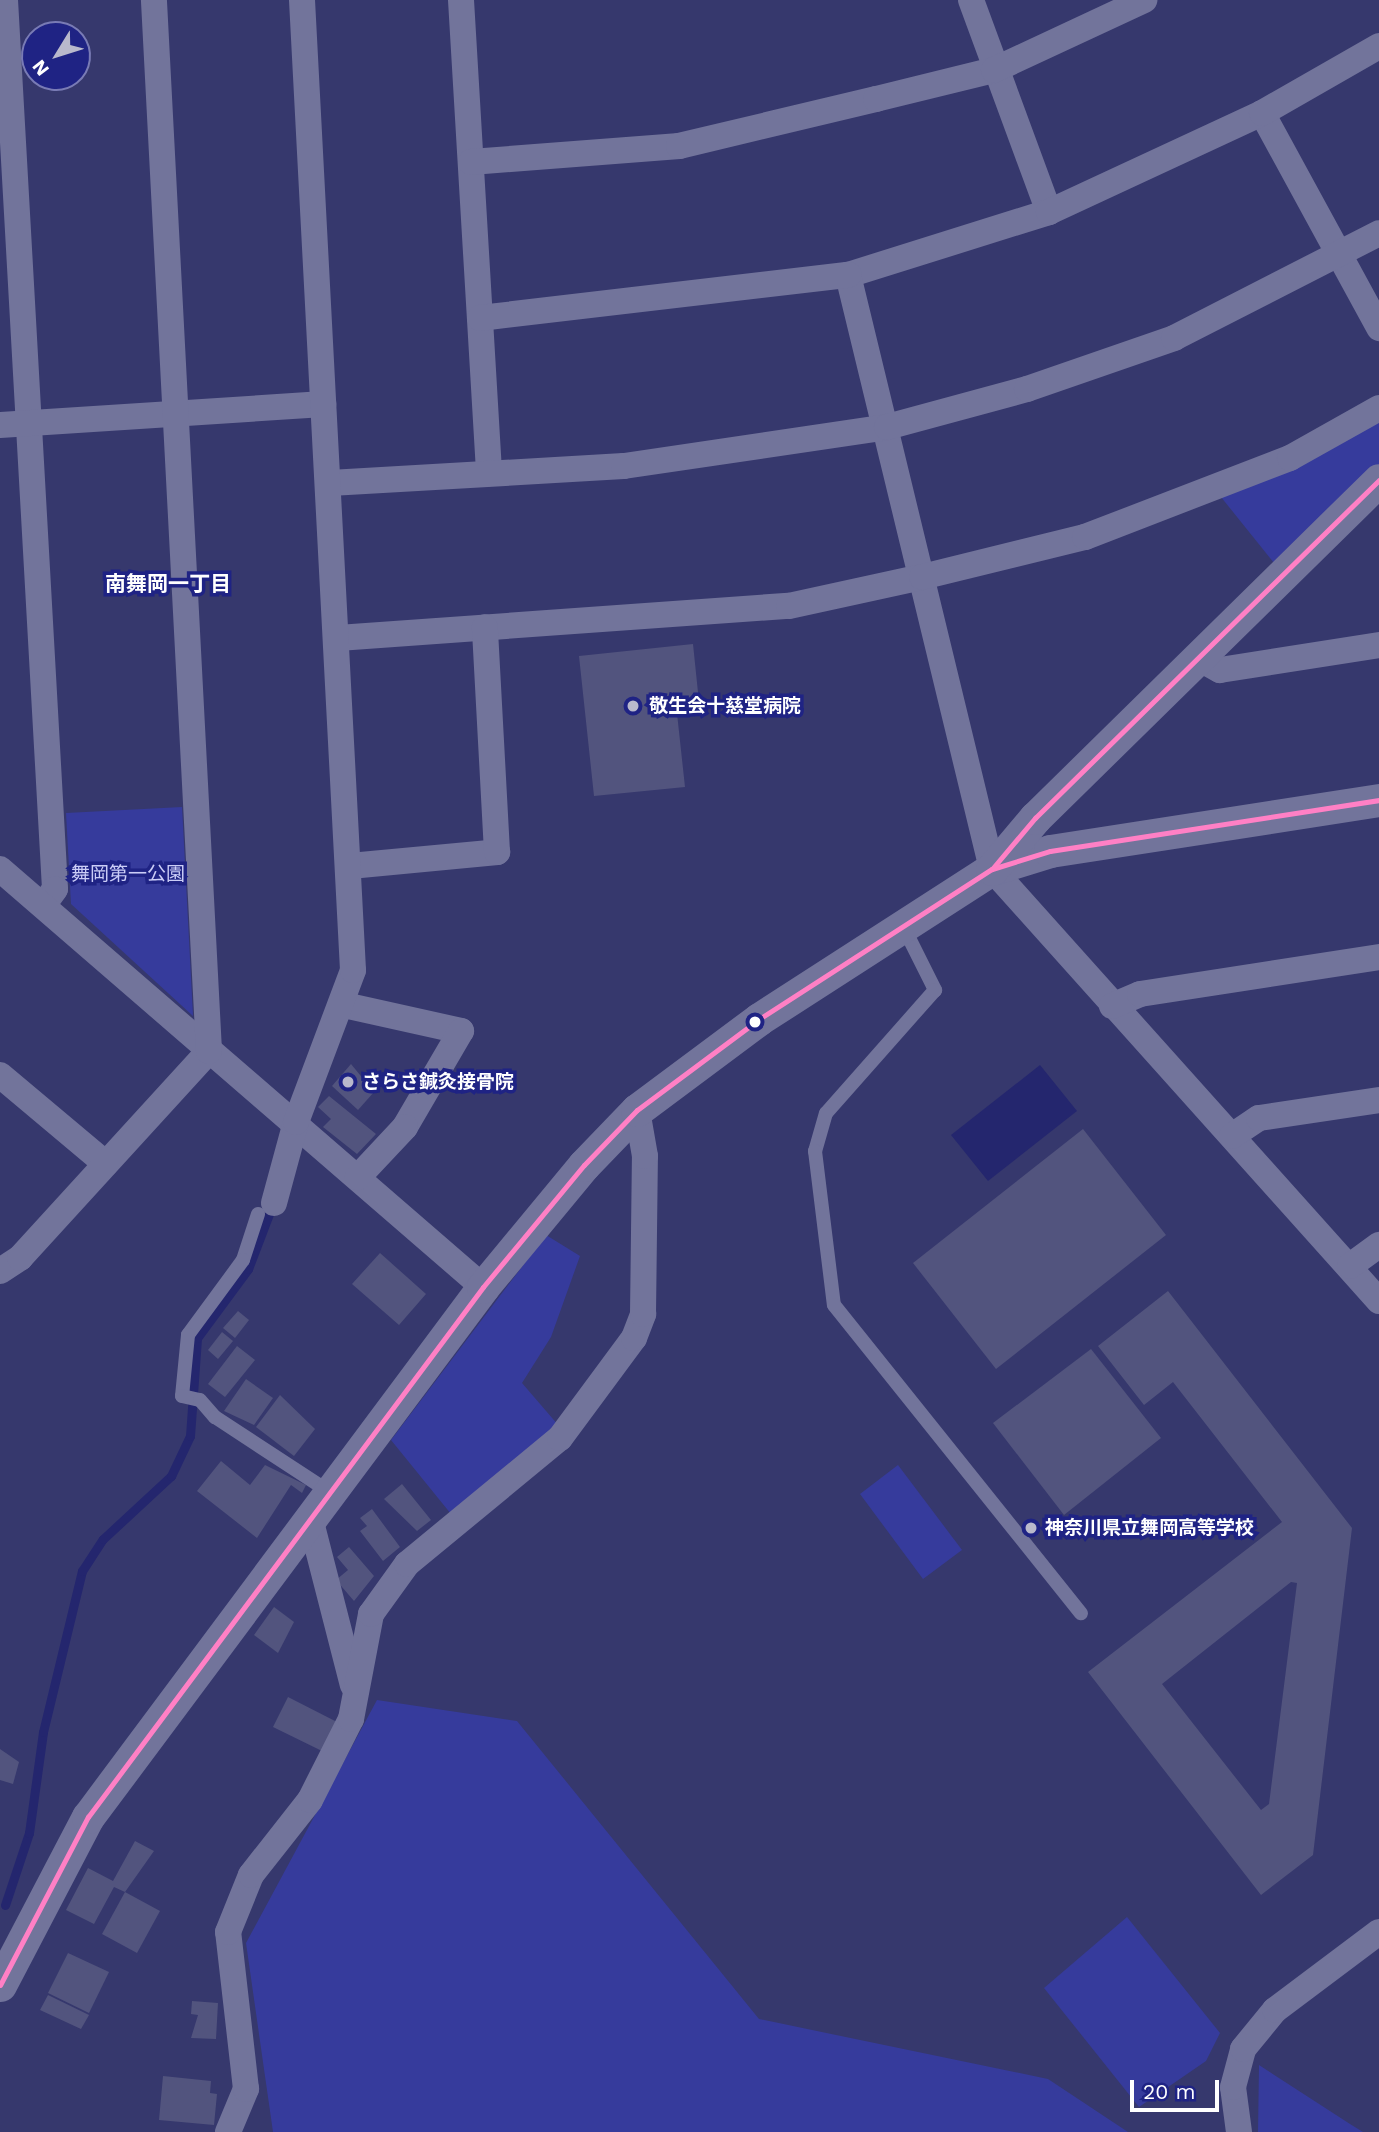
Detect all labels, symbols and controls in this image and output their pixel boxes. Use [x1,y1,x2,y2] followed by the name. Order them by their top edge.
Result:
[21,21,91,91] north arrow
[27,55,54,81] text: N
[105,571,231,597] district label: 南舞岡一丁目
[649,695,801,717] place label: 敬生会十慈堂病院
[623,696,643,716] marker: 敬生会十慈堂病院
[71,863,185,885] park label: 舞岡第一公園
[748,1015,762,1029] unlabelled marker
[362,1071,514,1093] place label: さらさ鍼灸接骨院
[340,1074,356,1090] marker: さらさ鍼灸接骨院
[1045,1517,1254,1539] place label: 神奈川県立舞岡高等学校
[1023,1520,1039,1536] marker: 神奈川県立舞岡高等学校
[1134,2066,1223,2110] scale bar
[1143,2079,1195,2104] text: 20 m

